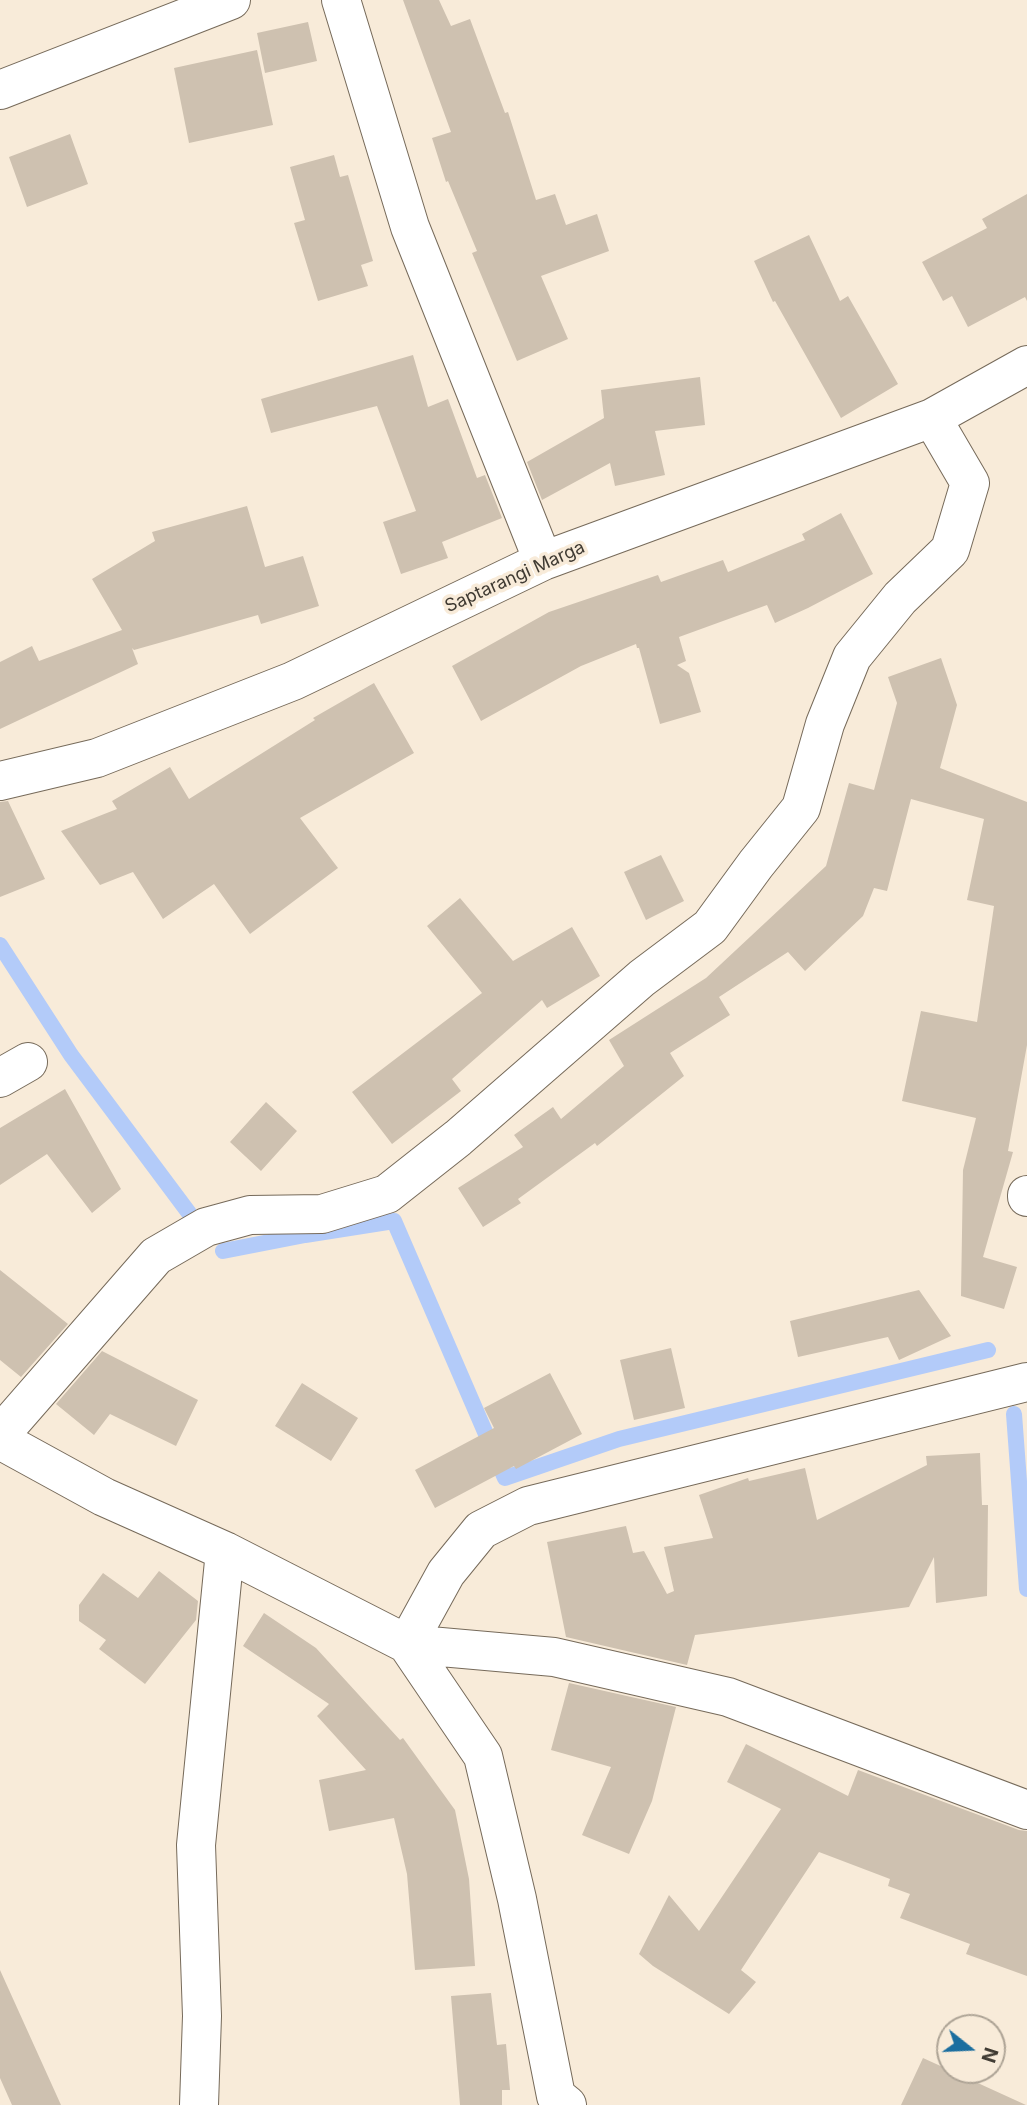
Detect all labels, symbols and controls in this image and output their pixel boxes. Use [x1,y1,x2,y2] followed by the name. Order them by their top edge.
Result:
[442,536,588,618] street label: Saptarangi Marga
[936,2014,1006,2084] north arrow
[976,2045,1003,2065] text: N

